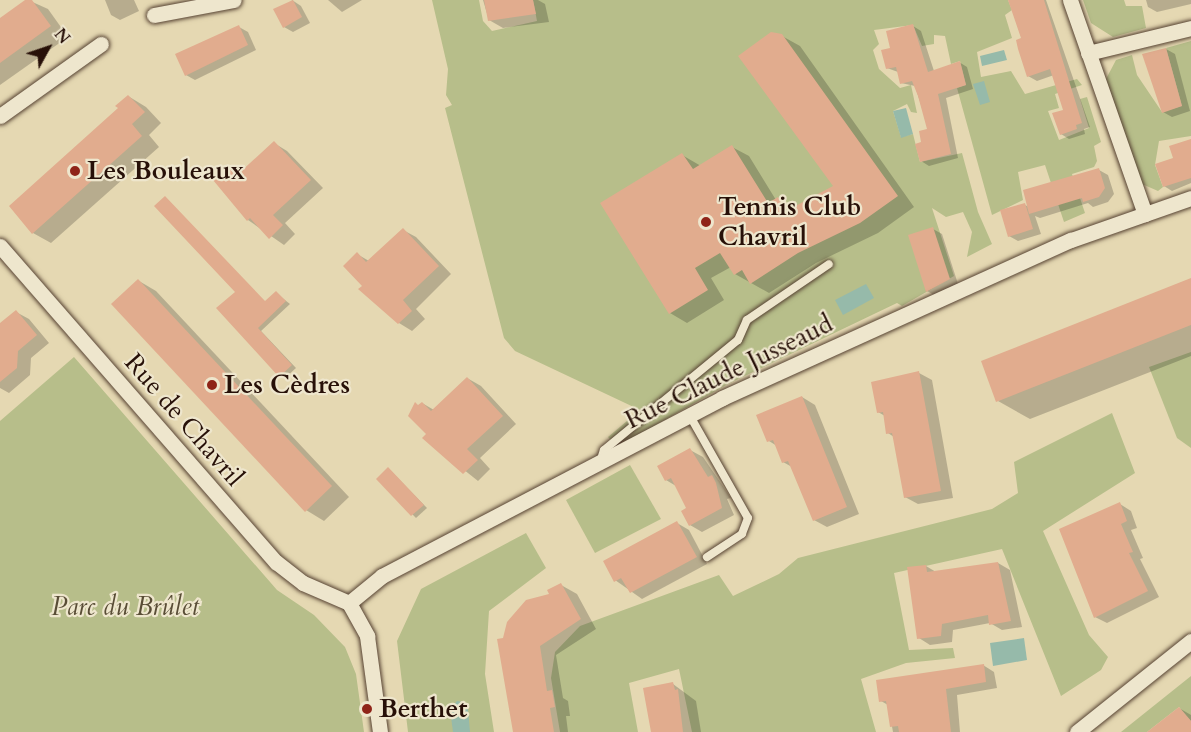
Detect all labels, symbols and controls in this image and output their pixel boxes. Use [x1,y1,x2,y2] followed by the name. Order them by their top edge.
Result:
[18,18,78,78] north arrow
[49,24,75,49] text: N
[87,155,245,187] place label: Les Bouleaux
[68,164,82,178] marker: Les Bouleaux
[718,191,861,252] place label: Tennis Club Chavril
[699,215,713,229] marker: Tennis Club Chavril
[620,308,838,436] street label: Rue Claude Jusseaud
[118,347,250,493] street label: Rue de Chavril
[224,369,350,401] place label: Les Cèdres
[205,378,219,392] marker: Les Cèdres
[51,591,199,623] park label: Parc du Brûlet
[379,693,467,725] place label: Berthet
[360,702,374,716] marker: Berthet

